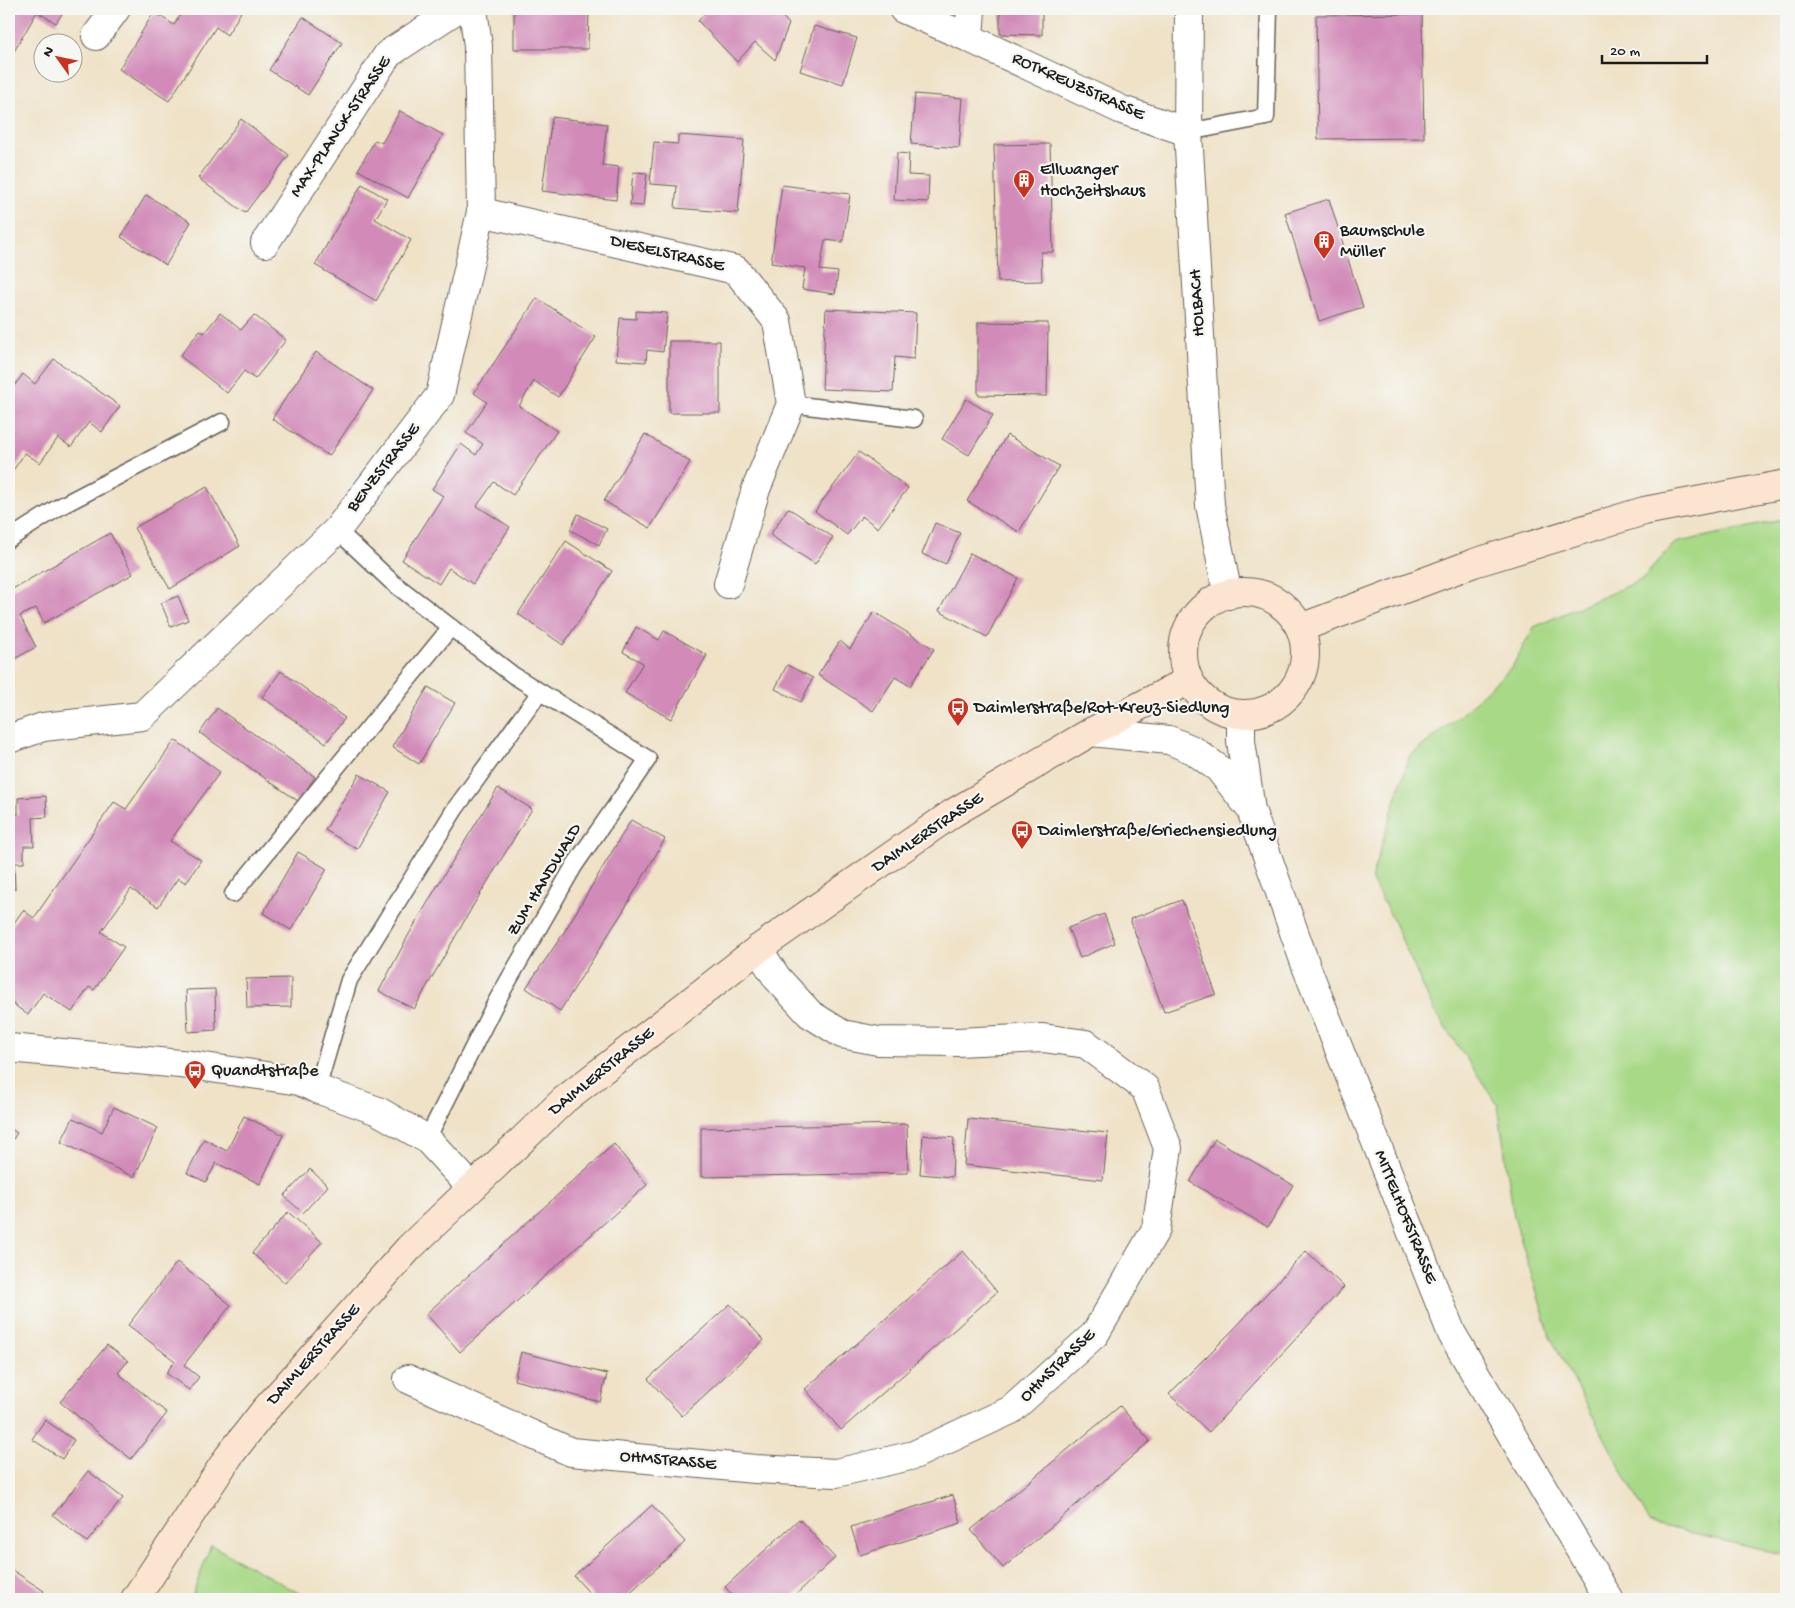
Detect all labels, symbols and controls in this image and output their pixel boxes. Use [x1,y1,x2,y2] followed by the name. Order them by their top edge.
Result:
[32,32,82,82] north arrow
[1602,32,1708,64] scale bar
[1610,43,1640,61] text: 20 m
[40,44,59,61] text: N
[1008,48,1148,126] street label: ROTKREUZSTRASSE
[286,52,396,202] street label: MAX-PLANCK-STRASSE
[1040,160,1147,202] place label: Ellwanger Hochzeitshaus
[1012,168,1036,199] building icon: Ellwanger Hochzeitshaus
[1339,221,1425,263] place label: Baumschule Müller
[1312,229,1336,260] building icon: Baumschule Müller
[607,230,727,278] street label: DIESELSTRASSE
[1186,268,1210,337] street label: HOLBACH
[342,419,426,517] street label: BENZSTRASSE
[946,696,970,727] bus stop icon: Daimlerstraße/Rot-Kreuz-Siedlung
[973,698,1230,719] place label: Daimlerstraße/Rot-Kreuz-Siedlung
[868,788,988,879] street label: DAIMLERSTRASSE
[1010,819,1034,850] bus stop icon: Daimlerstraße/Griechensiedlung
[503,820,587,940] street label: ZUM HANDWALD
[1037,821,1277,842] place label: Daimlerstraße/Griechensiedlung
[544,1023,660,1122] street label: DAIMLERSTRASSE
[183,1059,207,1090] bus stop icon: Quandtstraße
[211,1061,319,1082] place label: Quandtstraße
[1369,1147,1442,1288] street label: MITTELHOFSTRASSE
[262,1299,366,1411] street label: DAIMLERSTRASSE
[1016,1324,1101,1407] street label: OHMSTRASSE
[619,1446,718,1476] street label: OHMSTRASSE

